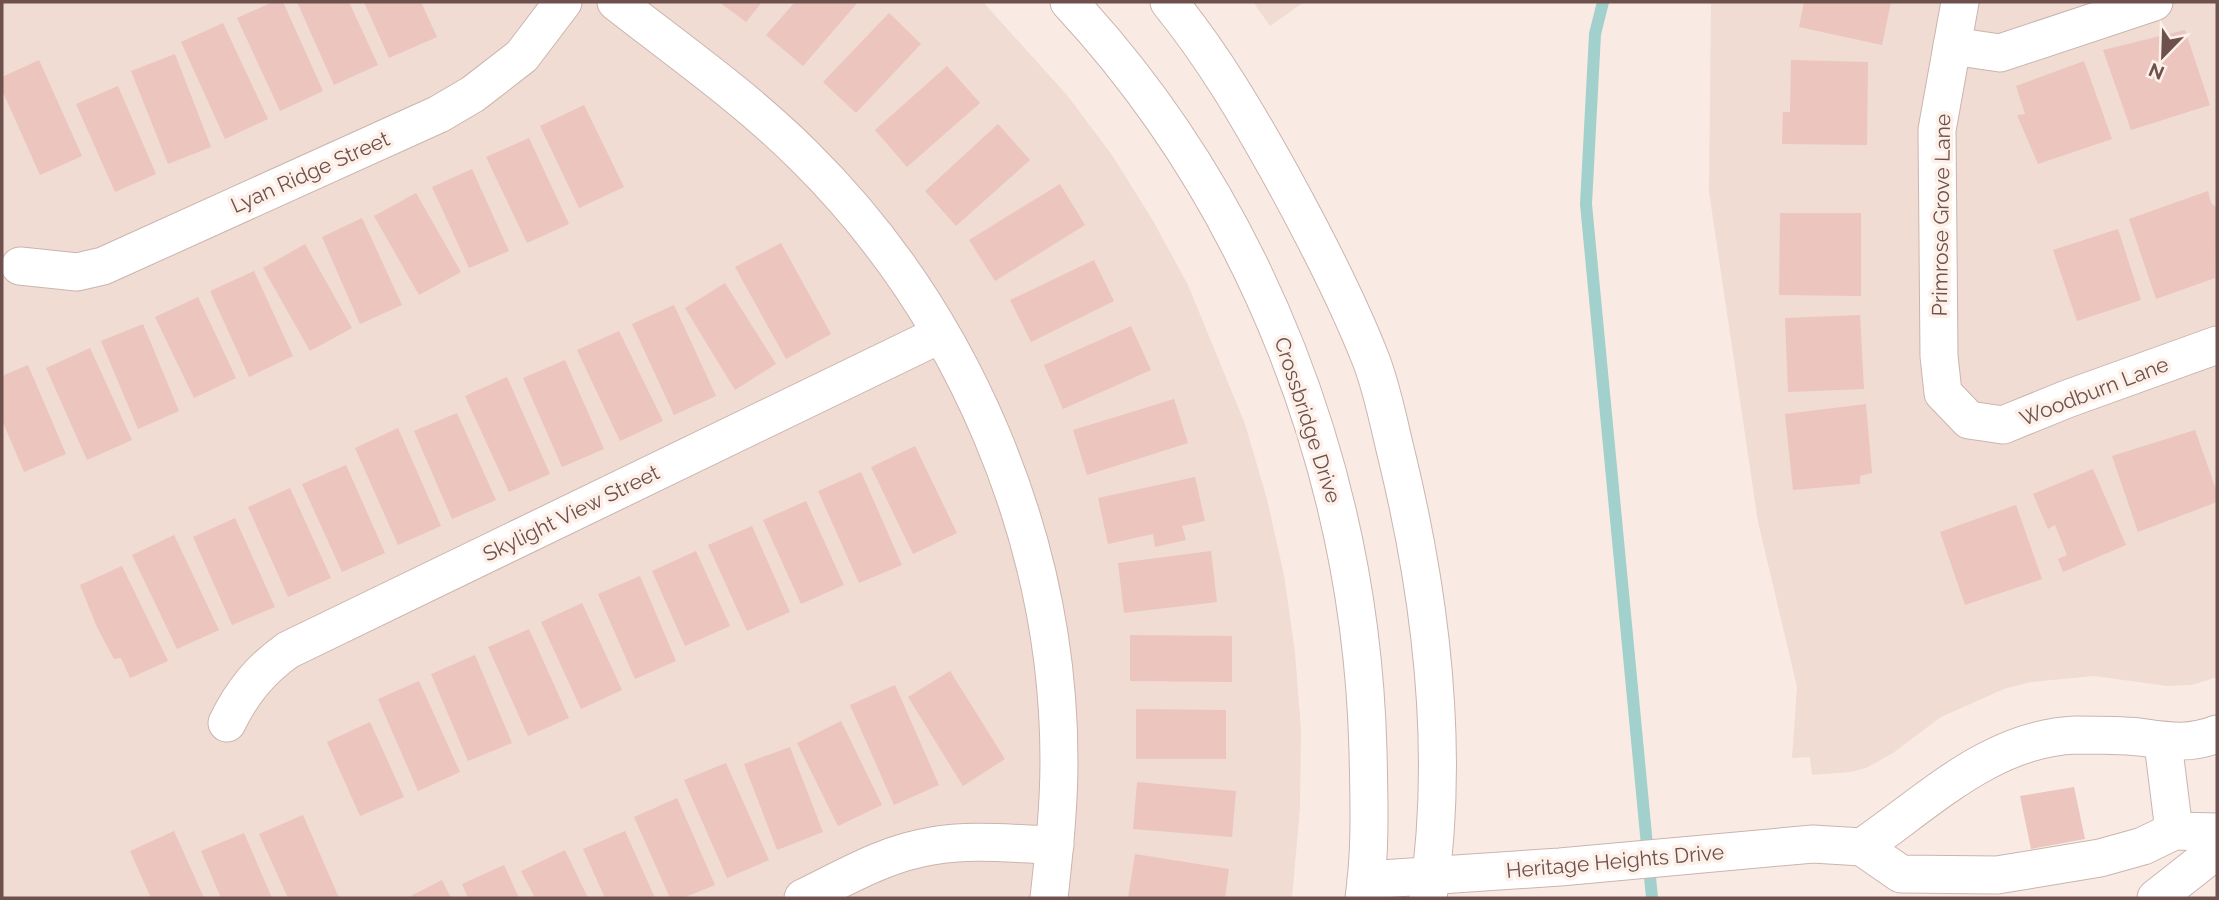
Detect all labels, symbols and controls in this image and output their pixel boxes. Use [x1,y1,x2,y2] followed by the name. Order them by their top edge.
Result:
[2128,21,2198,91] north arrow
[2145,59,2167,85] text: N
[1927,113,1955,317] street label: Primrose Grove Lane
[227,126,393,218] street label: Lyan Ridge Street
[1269,334,1347,506] street label: Crossbridge Drive
[2016,351,2172,431] street label: Woodburn Lane
[479,459,663,567] street label: Skylight View Street
[1505,839,1725,883] street label: Heritage Heights Drive

